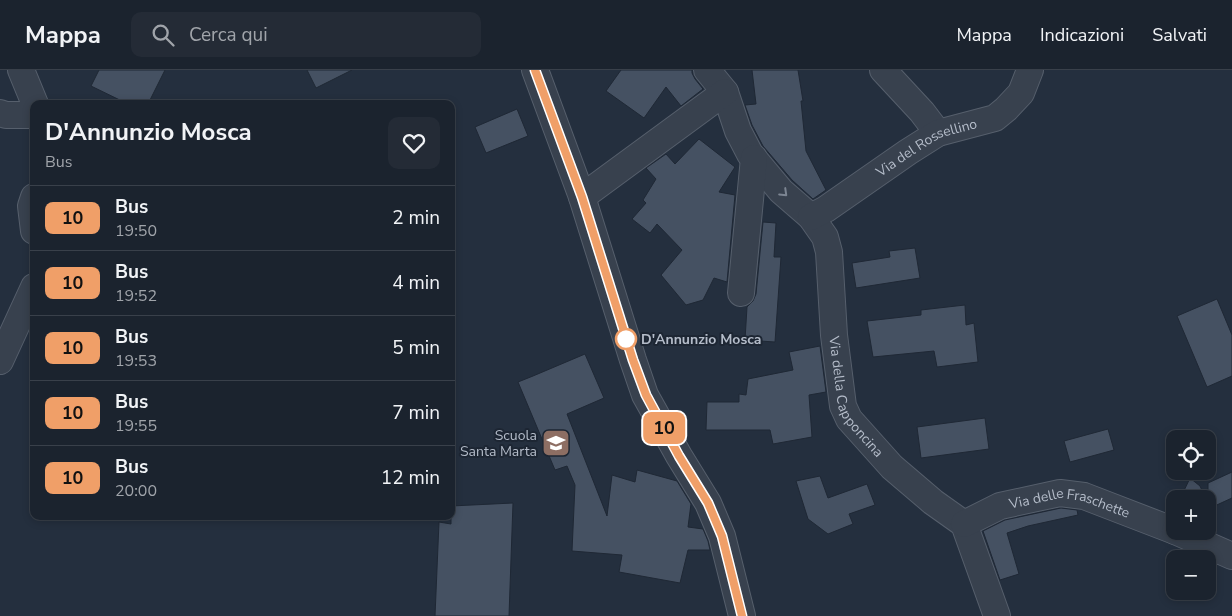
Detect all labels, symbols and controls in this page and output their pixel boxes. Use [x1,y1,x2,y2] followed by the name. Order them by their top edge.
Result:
[131,12,481,57] search box
[25,19,101,51] text: Mappa
[149,21,177,49] icon: search
[189,22,268,48] text: Cerca qui
[956,23,1012,47] text: Mappa
[1040,23,1124,47] text: Indicazioni
[1152,23,1207,47] text: Salvati
[871,114,979,182] street label: Via del Rossellino
[45,116,252,148] text: D'Annunzio Mosca
[388,117,440,169] button: heart
[45,151,73,173] text: Bus
[778,187,787,196] one-way arrow
[115,194,148,220] text: Bus
[392,205,440,231] text: 2 min
[62,206,83,230] text: 10
[115,220,157,242] text: 19:50
[115,259,148,285] text: Bus
[392,270,440,296] text: 4 min
[62,271,83,295] text: 10
[115,285,157,307] text: 19:52
[115,324,148,350] text: Bus
[615,328,637,350] marker: D'Annunzio Mosca
[641,330,761,349] place label: D'Annunzio Mosca
[825,334,888,461] street label: Via della Capponcina
[392,335,440,361] text: 5 min
[62,336,83,360] text: 10
[115,350,157,372] text: 19:53
[115,389,148,415] text: Bus
[392,400,440,426] text: 7 min
[62,401,83,425] text: 10
[642,412,686,444] line badge: 10
[115,415,157,437] text: 19:55
[653,416,675,440] text: 10
[460,426,537,461] place label: Scuola Santa Marta
[541,428,571,458] school or university icon: Scuola Santa Marta
[1166,430,1216,600] map controls
[1166,430,1216,480] button: locate
[115,454,148,480] text: Bus
[381,465,440,491] text: 12 min
[62,466,83,490] text: 10
[115,480,157,502] text: 20:00
[1006,483,1133,522] street label: Via delle Fraschette
[1166,490,1216,540] button: +
[1166,550,1216,600] button: −

